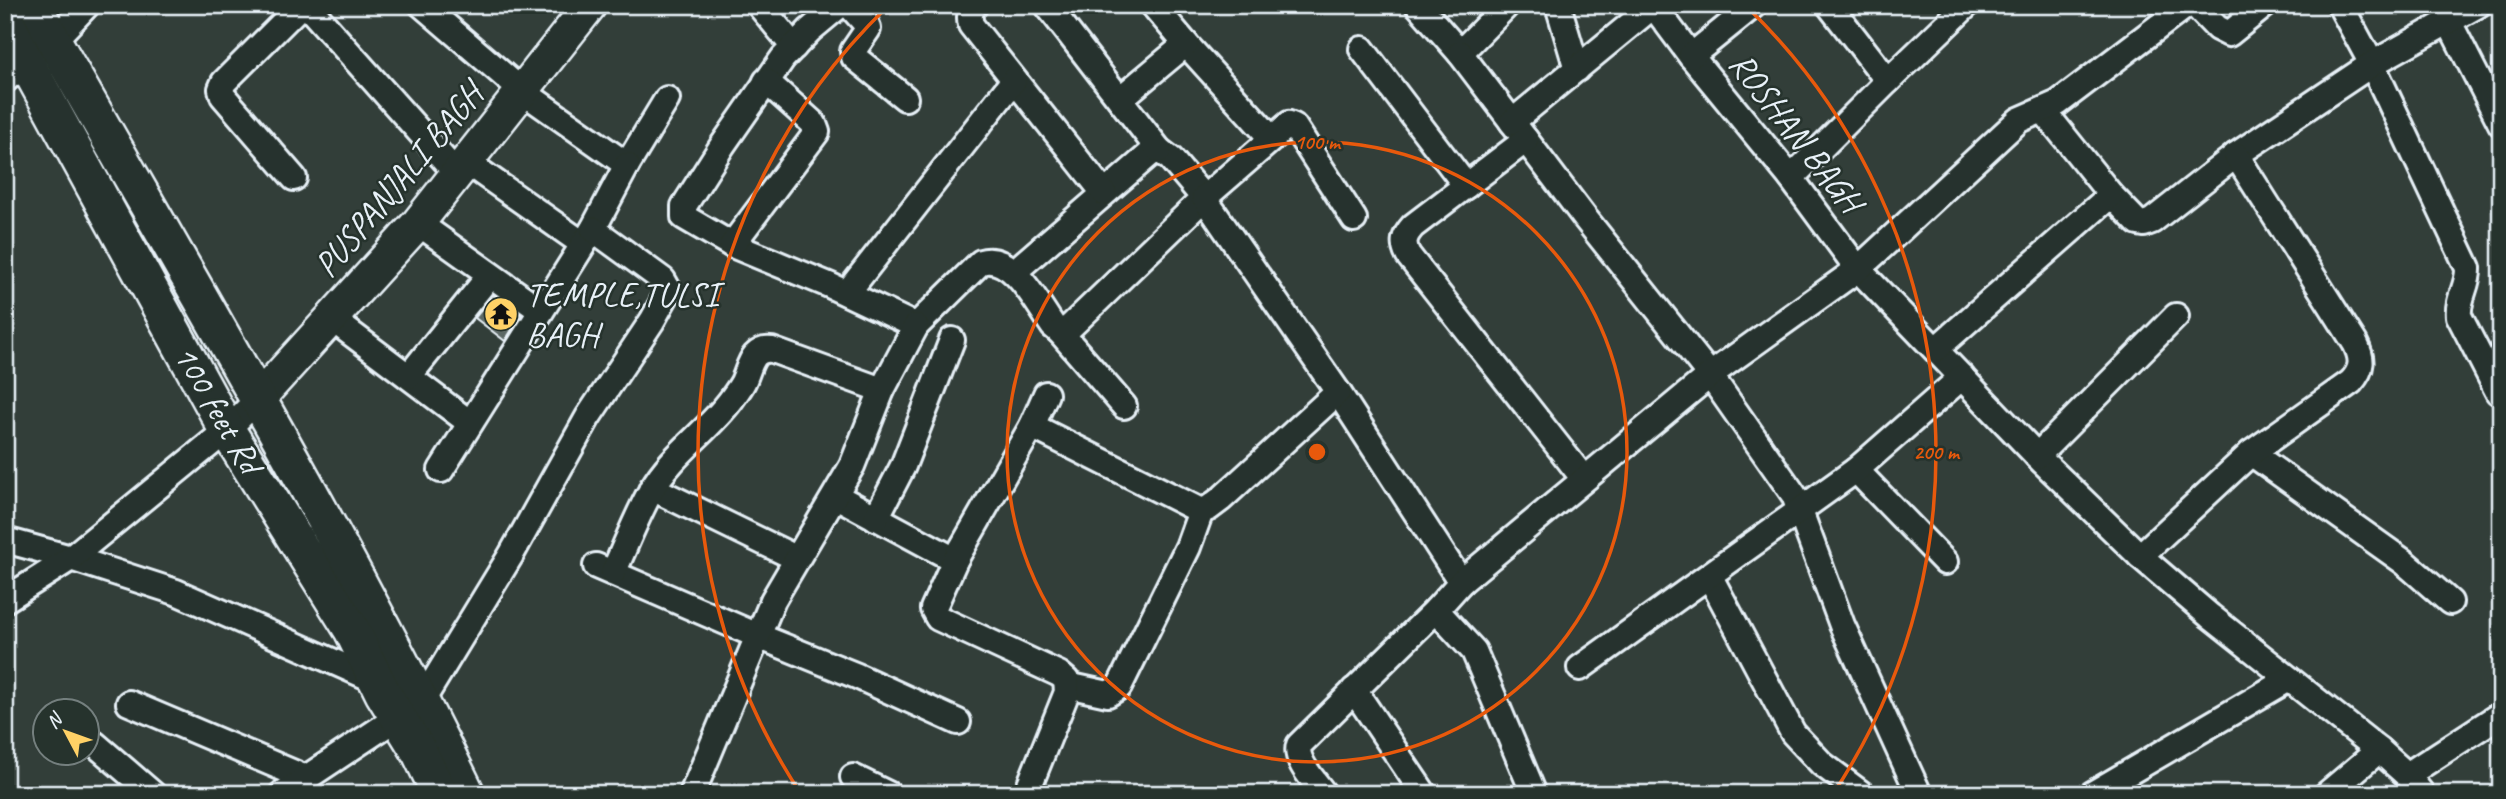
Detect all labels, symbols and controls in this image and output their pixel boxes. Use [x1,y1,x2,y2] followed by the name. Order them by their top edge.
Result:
[1719,43,1876,225] street label: ROSHAN BAGH
[304,70,496,286] street label: PUSPANJALI BAGH
[1294,129,1342,155] text: 100 m
[526,272,726,357] place label: TEMPLE,TULSI BAGH
[482,295,520,333] temple icon: TEMPLE,TULSI BAGH
[163,337,275,486] street label: 100 feet Rd
[1913,439,1961,465] text: 200 m
[1305,440,1329,464] centre of rings
[32,698,102,768] north arrow
[41,707,69,734] text: N

